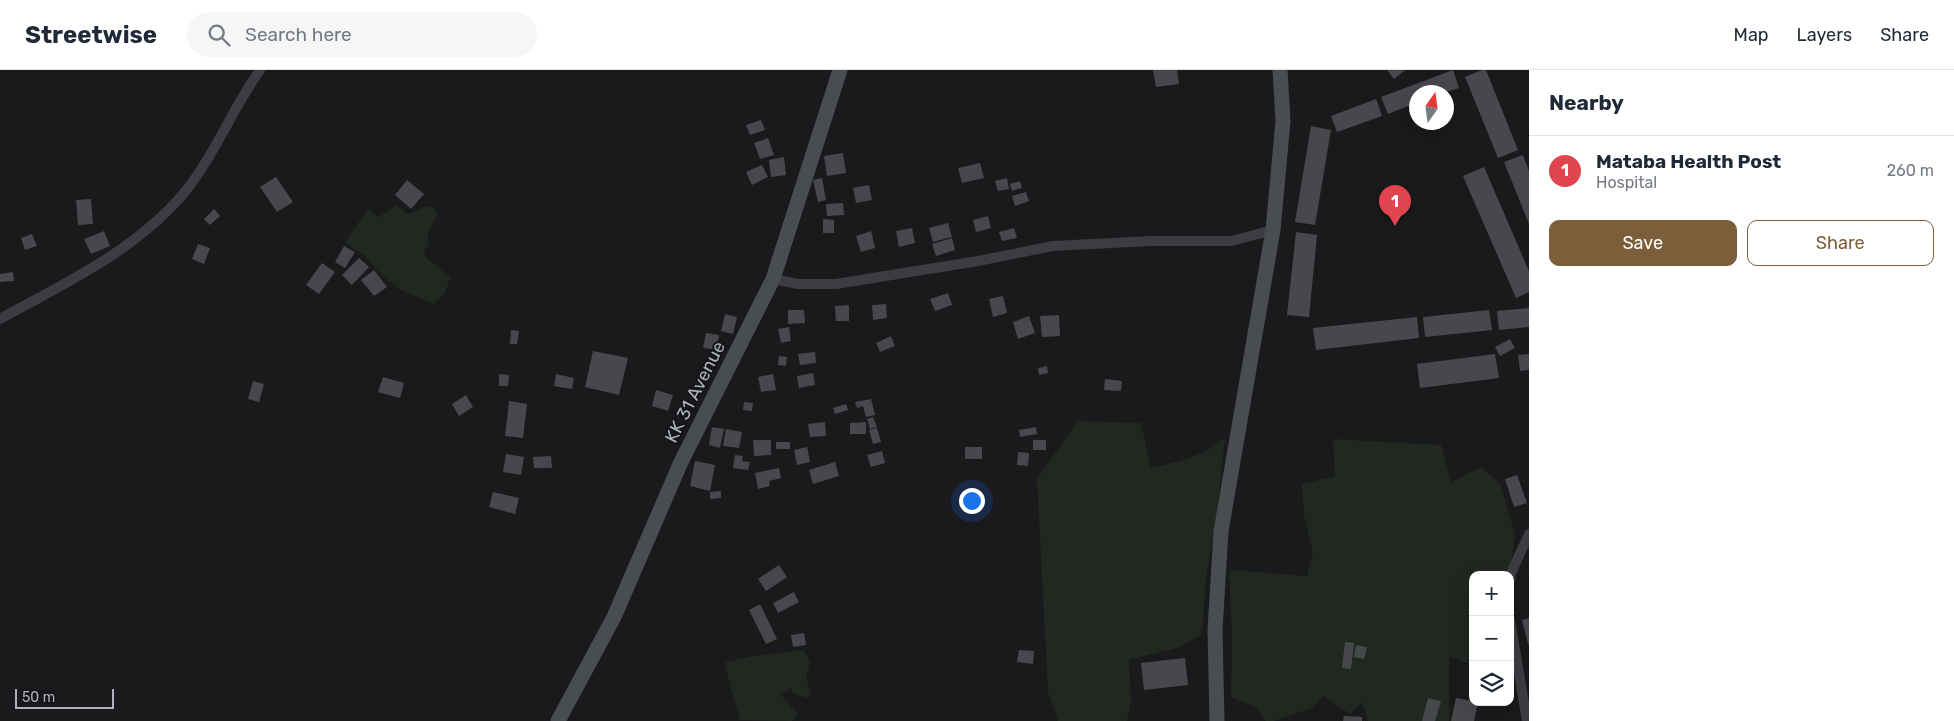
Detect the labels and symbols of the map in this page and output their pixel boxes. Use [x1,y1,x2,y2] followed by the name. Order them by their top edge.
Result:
[1409,85,1454,130] north arrow
[1379,185,1411,226] pin: 1
[660,338,730,446] street label: KK 31 Avenue
[959,488,985,514] your location
[15,686,114,709] scale bar

